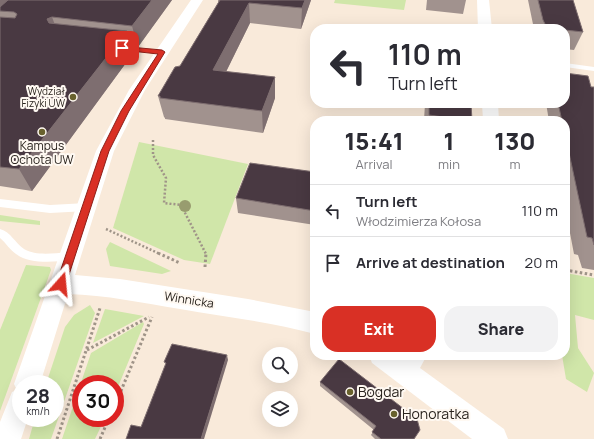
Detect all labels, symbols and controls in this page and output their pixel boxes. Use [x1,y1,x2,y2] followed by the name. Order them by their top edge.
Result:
[105,31,139,65] pin
[388,35,462,73] text: 110 m
[111,37,133,59] icon: arrive
[322,40,374,92] icon: left
[388,71,458,95] text: Turn left
[22,84,66,110] place label: Wydział Fizyki UW
[68,92,78,102] marker: Wydział Fizyki UW
[344,124,404,157] text: 15:41
[444,124,454,157] text: 1
[494,124,536,157] text: 130
[37,127,47,137] marker: Kampus Ochota UW
[10,137,74,168] place label: Kampus Ochota UW
[355,155,393,173] text: Arrival
[438,155,460,173] text: min
[509,155,520,173] text: m
[356,191,418,212] text: Turn left
[322,200,344,222] icon: left
[521,200,558,221] text: 110 m
[356,212,481,230] text: Włodzimierza Kołosa
[322,252,344,274] icon: arrive
[356,252,505,273] text: Arrive at destination
[525,252,558,273] text: 20 m
[40,263,82,305] position arrow
[163,287,215,312] street label: Winnicka
[322,306,436,352] button: Exit
[444,306,558,352] button: Share
[262,347,298,427] map controls
[262,347,298,383] button: search
[72,375,124,427] speed limit sign: 30
[26,382,50,409] text: 28
[358,382,404,401] place label: Bogdar
[345,387,355,397] marker: Bogdar
[262,391,298,427] button: layers
[26,404,50,418] text: km/h
[402,404,469,423] place label: Honoratka
[389,409,399,419] marker: Honoratka

